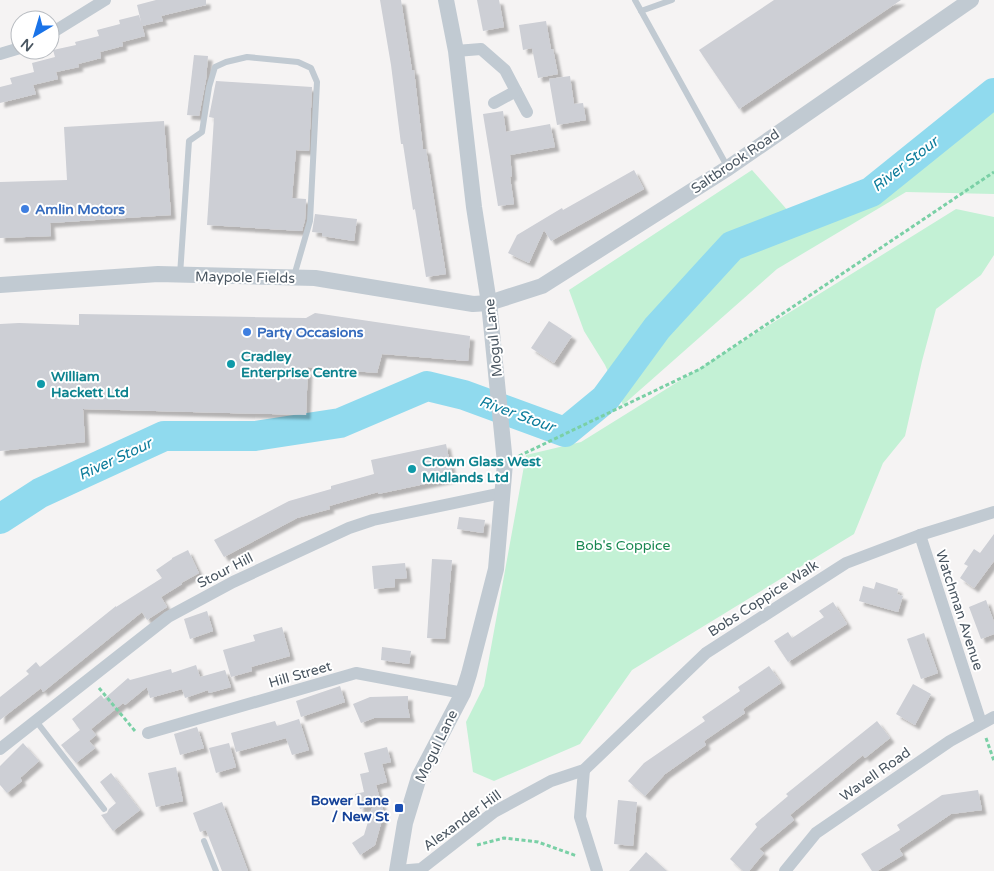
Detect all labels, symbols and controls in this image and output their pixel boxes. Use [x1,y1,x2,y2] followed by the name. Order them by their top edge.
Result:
[10,10,60,60] north arrow
[18,35,37,55] text: N
[688,126,783,197] street label: Saltbrook Road
[868,131,943,195] water label: River Stour
[35,201,125,218] place label: Amlin Motors
[19,203,31,215] marker: Amlin Motors
[195,268,295,287] street label: Maypole Fields
[481,298,506,378] street label: Mogul Lane
[257,324,364,341] place label: Party Occasions
[241,326,253,338] marker: Party Occasions
[241,348,357,381] place label: Cradley Enterprise Centre
[225,358,237,370] marker: Cradley Enterprise Centre
[51,368,129,401] place label: William Hackett Ltd
[35,378,47,390] marker: William Hackett Ltd
[477,392,559,437] water label: River Stour
[75,433,157,484] water label: River Stour
[422,453,542,486] place label: Crown Glass West Midlands Ltd
[406,463,418,475] marker: Crown Glass West Midlands Ltd
[576,537,670,554] park label: Bob's Coppice
[932,548,987,673] street label: Watchman Avenue
[194,549,256,592] street label: Stour Hill
[705,556,822,640] street label: Bobs Coppice Walk
[267,657,334,692] street label: Hill Street
[412,707,461,785] street label: Mogul Lane
[837,744,914,805] street label: Wavell Road
[420,786,505,854] street label: Alexander Hill
[311,792,390,825] place label: Bower Lane / New St
[393,802,405,814] marker: Bower Lane / New St

